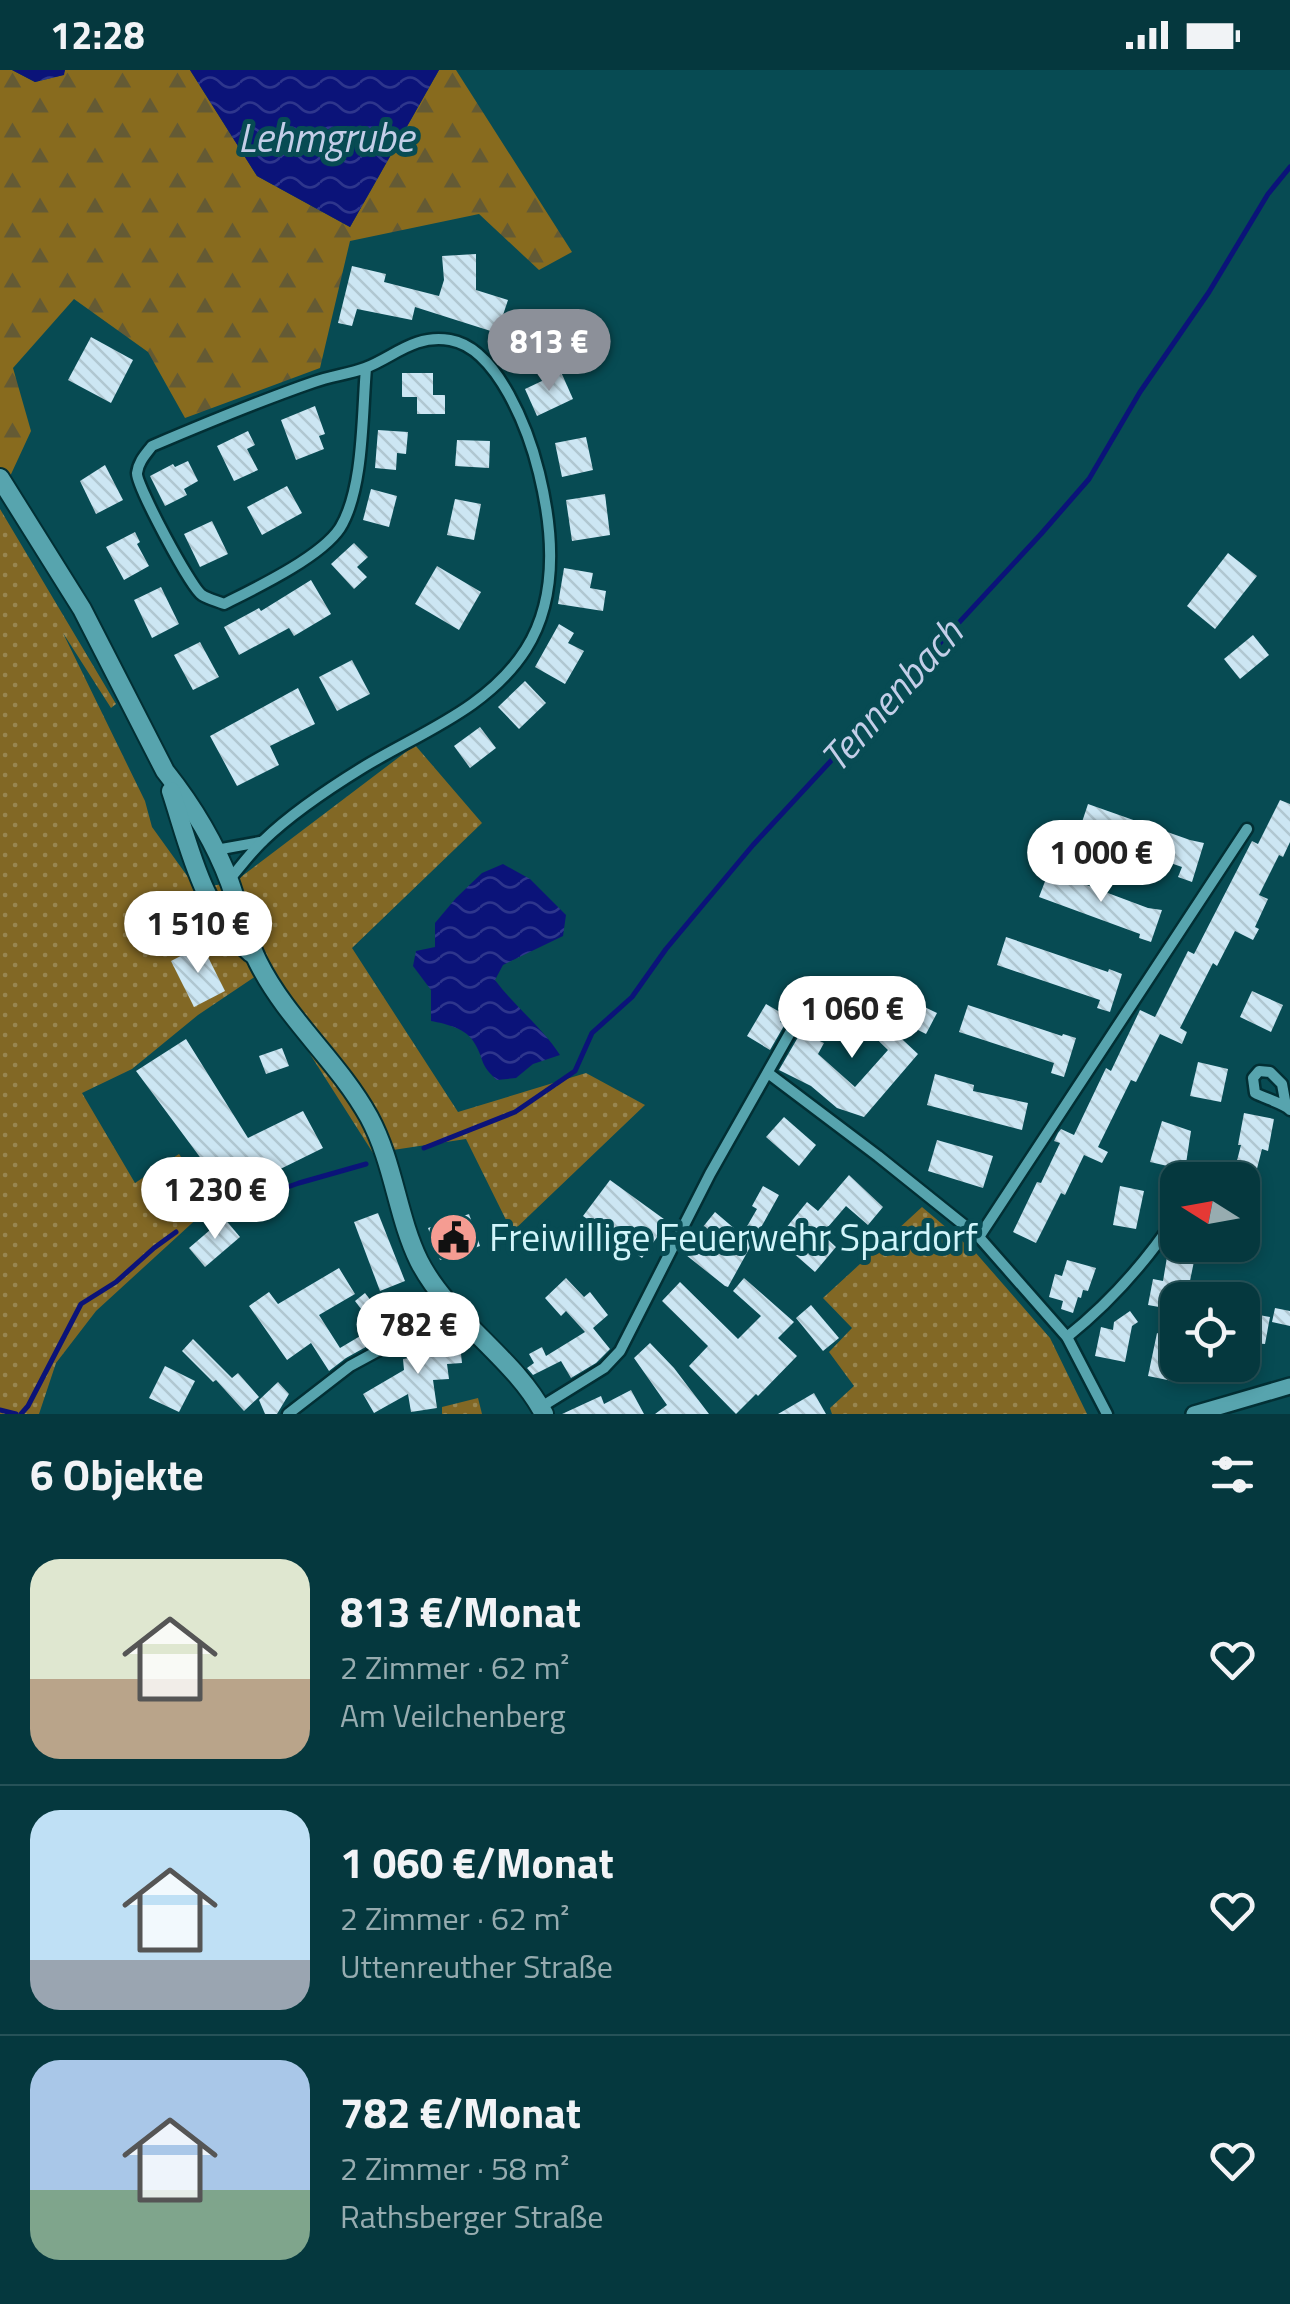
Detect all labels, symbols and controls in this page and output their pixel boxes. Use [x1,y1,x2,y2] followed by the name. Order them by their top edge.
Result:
[50,6,145,64] text: 12:28
[238,107,416,168] water label: Lehmgrube
[479,309,619,394] pin: 813 €
[510,317,588,365] text: 813 €
[805,604,977,785] water label: Tennenbach
[1009,820,1193,905] pin: 1 000 €
[1049,828,1153,876] text: 1 000 €
[106,891,290,976] pin: 1 510 €
[146,899,250,947] text: 1 510 €
[760,976,944,1061] pin: 1 060 €
[800,984,904,1032] text: 1 060 €
[123,1157,307,1242] pin: 1 230 €
[1160,1162,1260,1262] north arrow
[1160,1162,1260,1382] map controls
[163,1165,267,1213] text: 1 230 €
[489,1208,978,1266] place label: Freiwillige Feuerwehr Spardorf
[428,1211,480,1263] public building icon: Freiwillige Feuerwehr Spardorf
[1160,1282,1260,1382] button: locate
[348,1292,488,1377] pin: 782 €
[379,1300,457,1348] text: 782 €
[30,1442,204,1506] text: 6 Objekte
[1205,1447,1260,1502] icon: filters
[340,1579,581,1643] text: 813 €/Monat
[110,1599,230,1719] icon: home
[1205,1632,1260,1687] icon: heart
[340,1643,569,1691] text: 2 Zimmer · 62 m²
[340,1691,566,1739] text: Am Veilchenberg
[340,1830,614,1894] text: 1 060 €/Monat
[110,1850,230,1970] icon: home
[1205,1883,1260,1938] icon: heart
[340,1894,569,1942] text: 2 Zimmer · 62 m²
[340,1942,613,1990] text: Uttenreuther Straße
[340,2080,581,2144] text: 782 €/Monat
[110,2100,230,2220] icon: home
[1205,2133,1260,2188] icon: heart
[340,2144,569,2192] text: 2 Zimmer · 58 m²
[340,2192,604,2240] text: Rathsberger Straße

